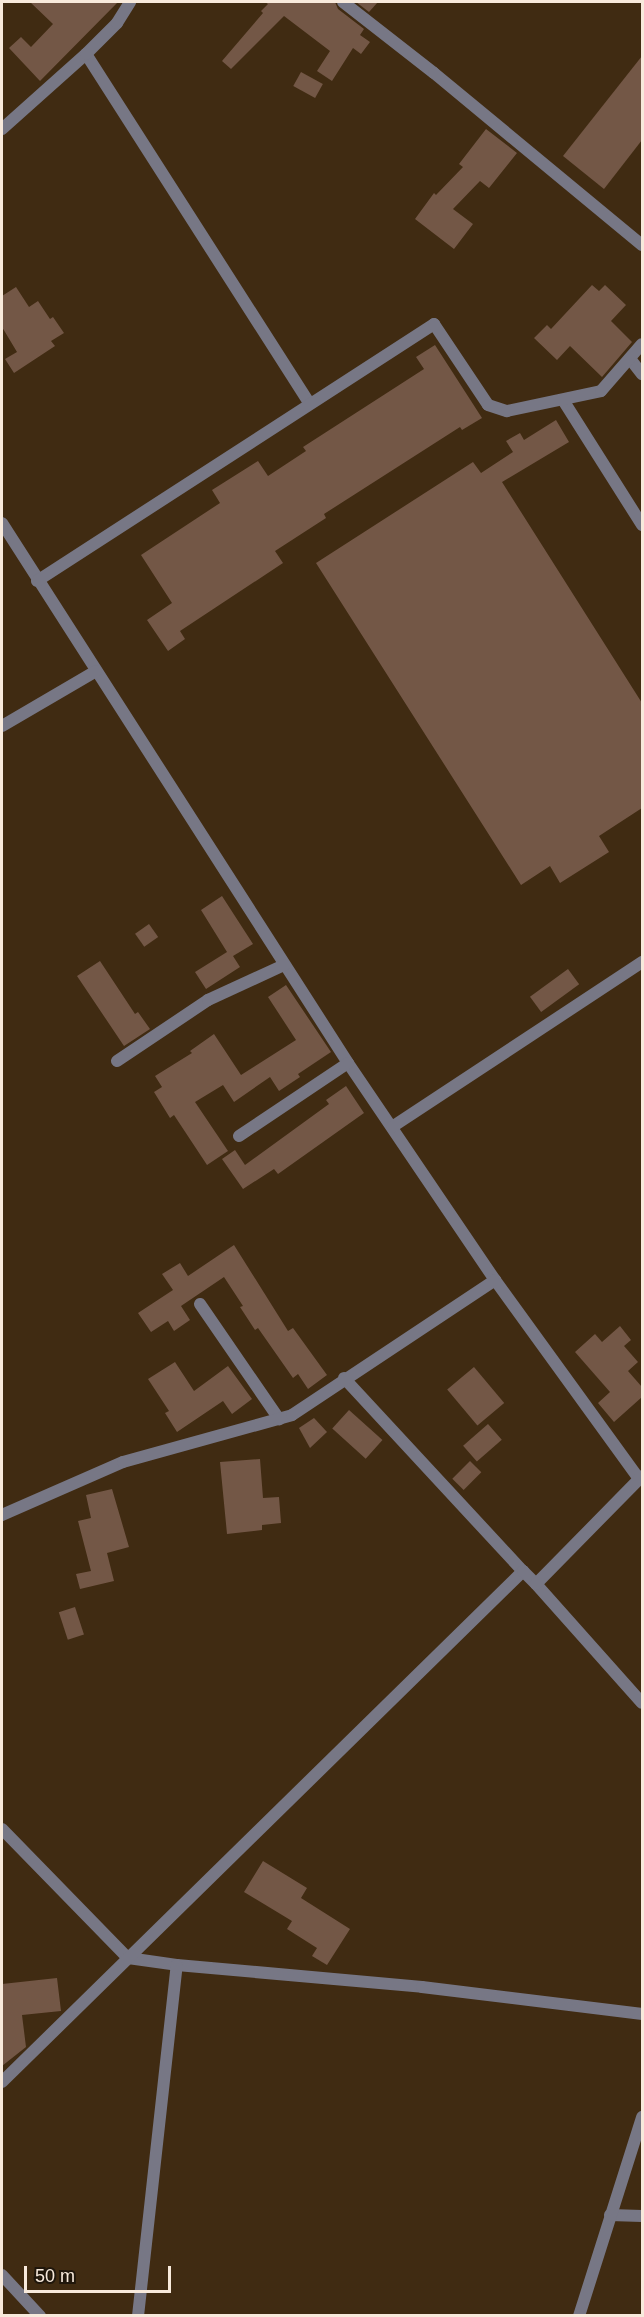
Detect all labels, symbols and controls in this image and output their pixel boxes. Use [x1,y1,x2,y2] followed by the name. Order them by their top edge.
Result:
[27,2254,174,2292] scale bar
[35,2266,75,2286] text: 50 m

